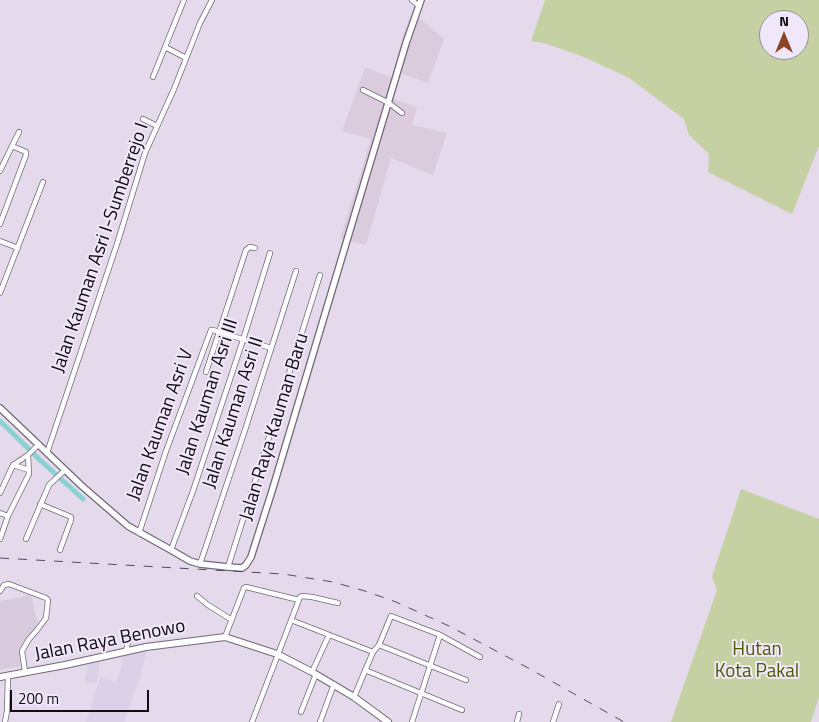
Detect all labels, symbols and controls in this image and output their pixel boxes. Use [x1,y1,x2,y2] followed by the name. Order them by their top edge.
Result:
[759,10,809,60] north arrow
[779,10,789,31] text: N
[47,120,155,376] street label: Jalan Kauman Asri I-Sumberrejo I
[172,316,244,478] street label: Jalan Kauman Asri III
[236,330,314,524] street label: Jalan Raya Kauman Baru
[199,334,269,492] street label: Jalan Kauman Asri II
[123,346,199,504] street label: Jalan Kauman Asri V
[33,615,187,667] street label: Jalan Raya Benowo
[715,639,799,683] park label: Hutan Kota Pakal
[12,680,151,712] scale bar
[18,687,59,710] text: 200 m

